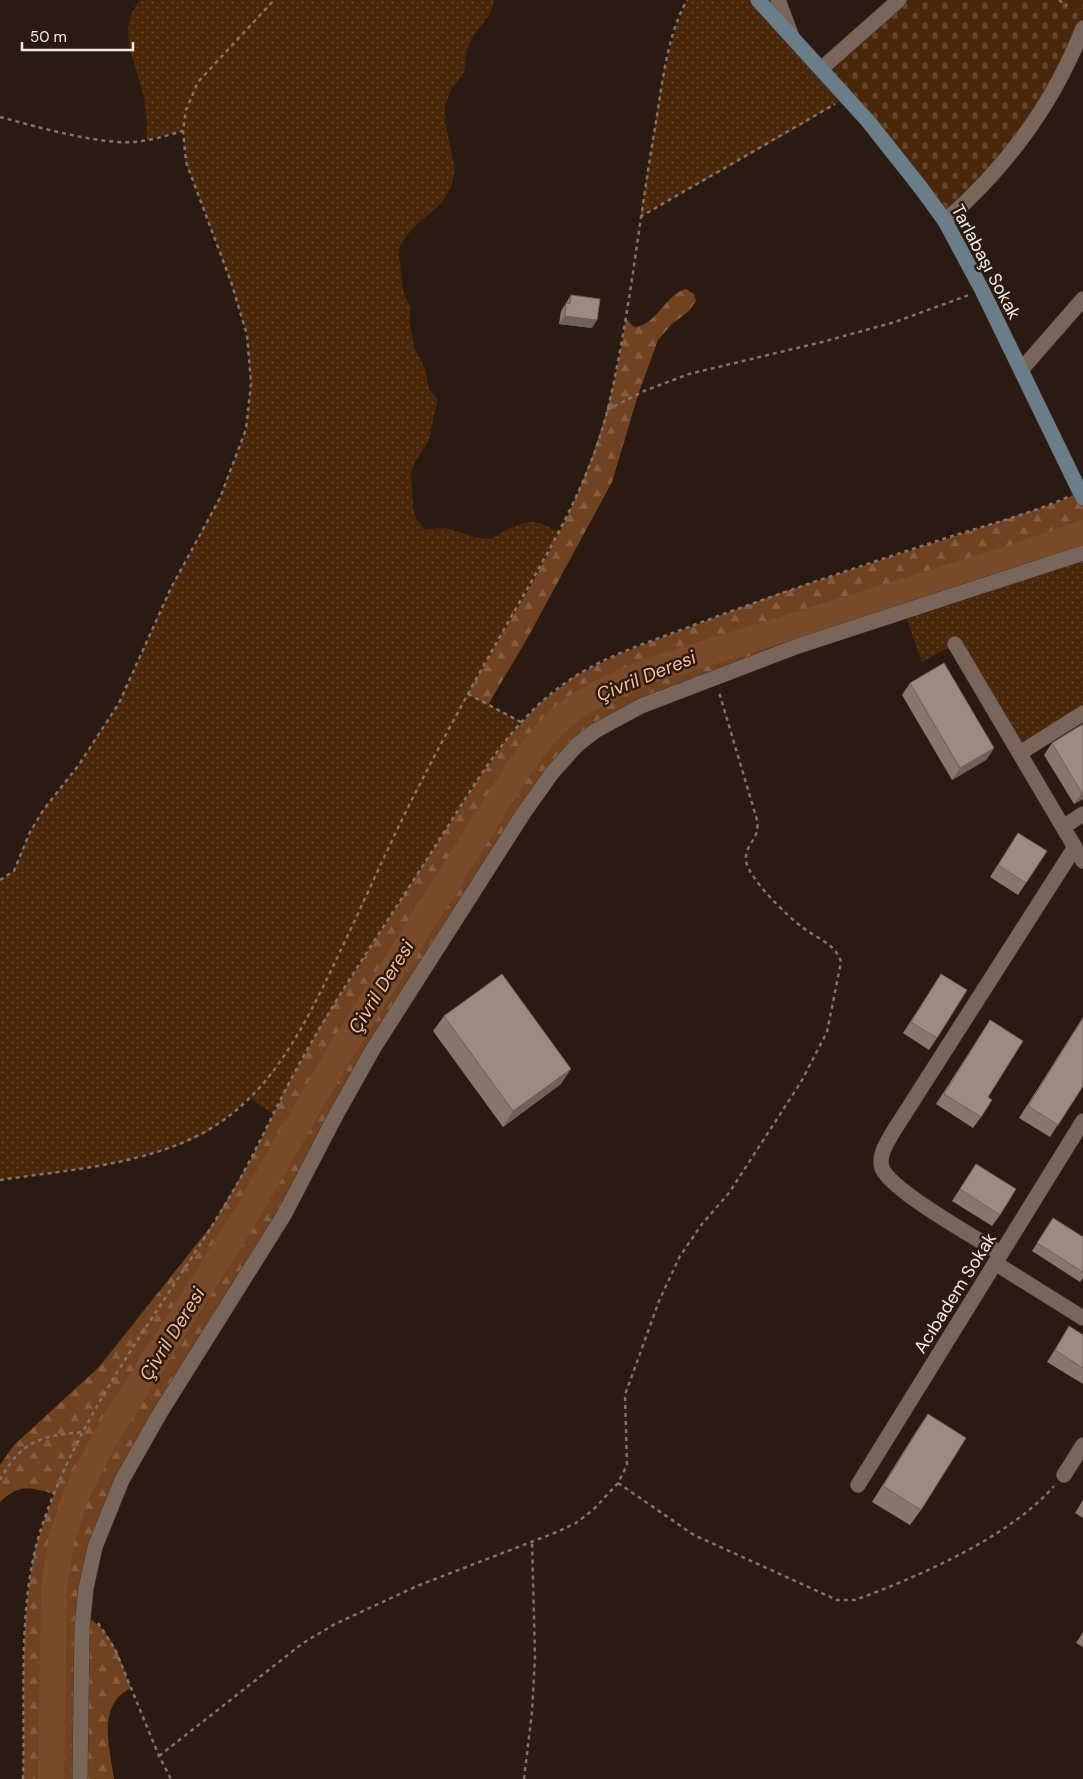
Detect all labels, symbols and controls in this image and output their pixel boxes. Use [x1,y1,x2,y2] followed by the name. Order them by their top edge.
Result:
[22,20,134,52] scale bar
[30,27,67,47] text: 50 m
[946,200,1026,324] street label: Tarlabaşı Sokak
[592,644,700,707] water label: Çivril Deresi
[342,935,420,1038] water label: Çivril Deresi
[908,1228,1002,1358] street label: Acıbadem Sokak
[133,1282,211,1385] water label: Çivril Deresi

